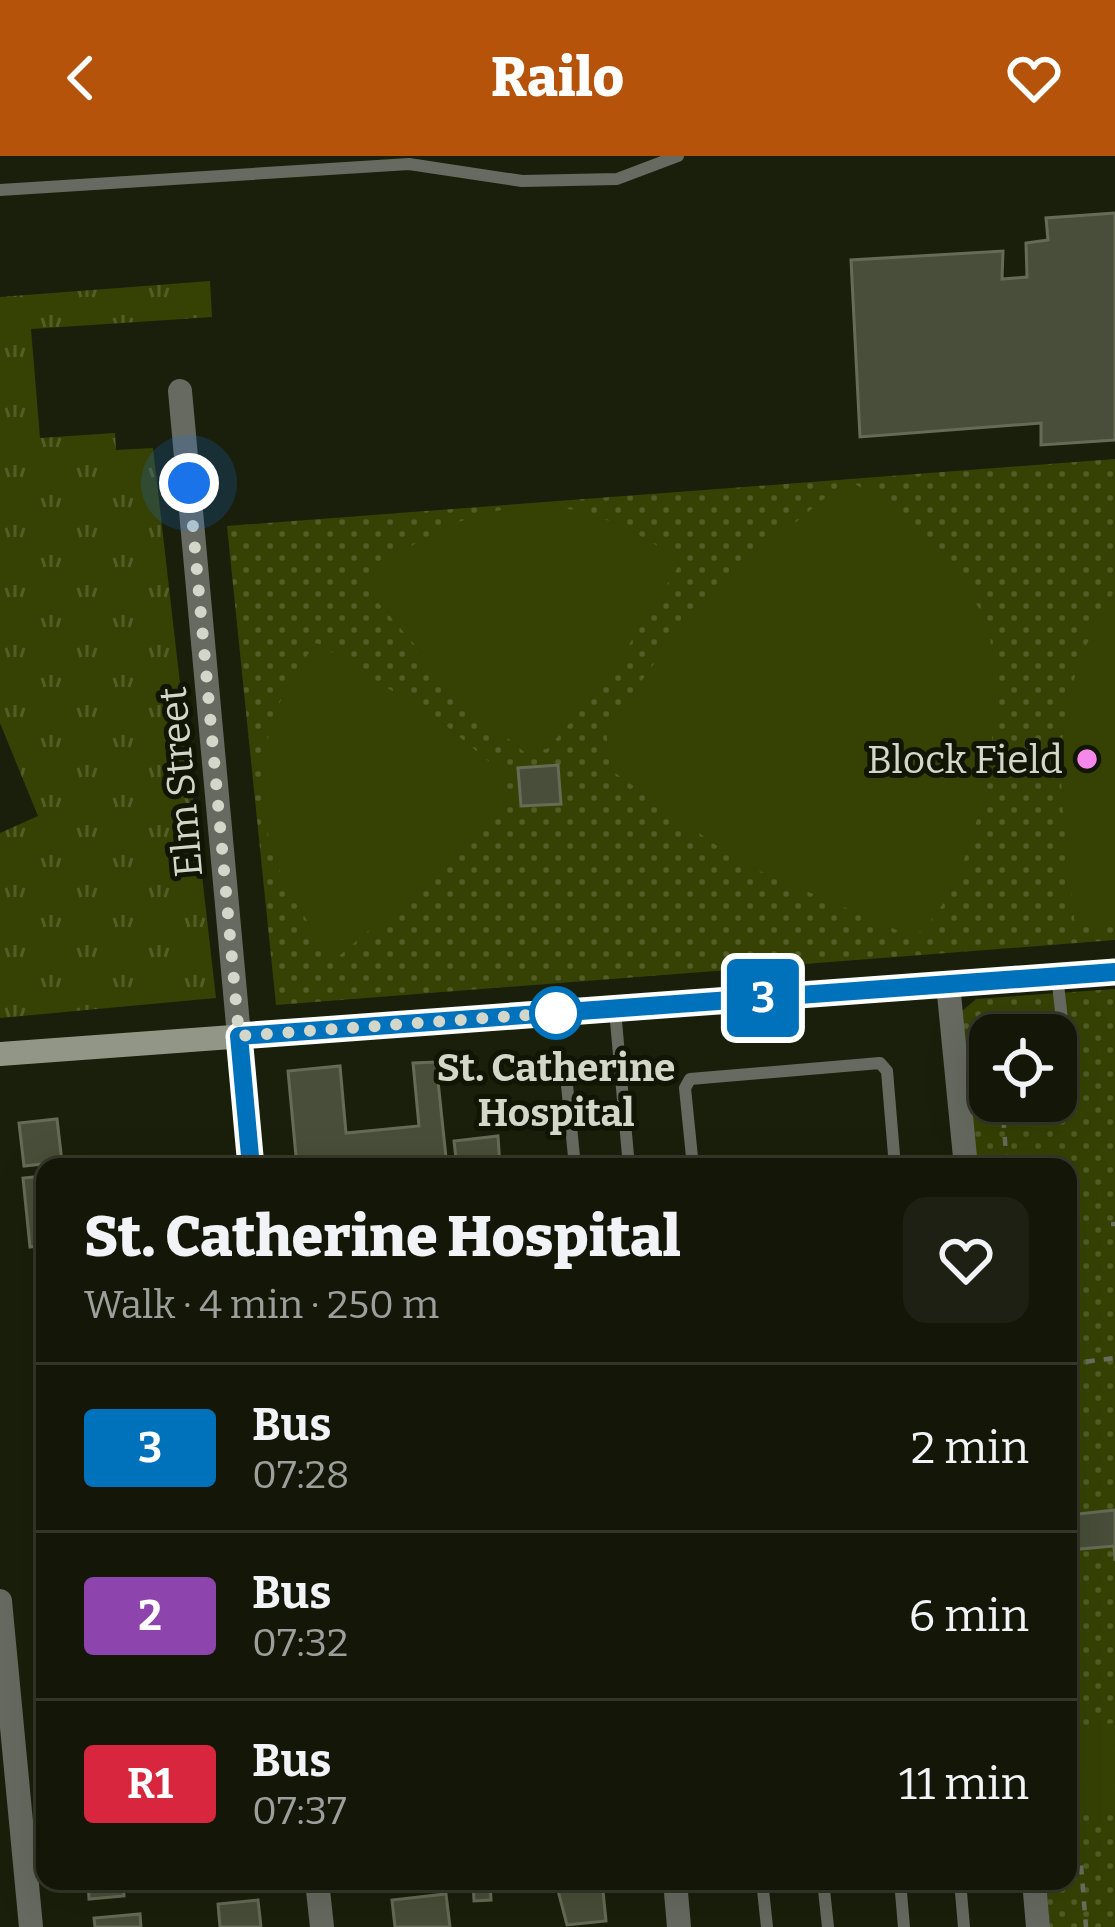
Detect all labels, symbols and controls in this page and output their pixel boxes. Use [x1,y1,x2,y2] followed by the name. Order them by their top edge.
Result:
[48,45,114,111] icon: back
[1001,45,1067,111] icon: heart
[491,46,624,110] text: Railo
[159,453,219,513] your location
[150,685,212,879] street label: Elm Street
[867,737,1063,783] place label: Block Field
[1074,746,1100,772] marker: Block Field
[724,959,802,1037] line badge: 3
[751,973,775,1023] text: 3
[531,988,581,1038] marker: St. Catherine Hospital
[969,1014,1077,1122] map controls
[969,1014,1077,1122] button: locate
[437,1045,675,1136] place label: St. Catherine Hospital
[903,1197,1029,1323] button: heart
[84,1203,681,1271] text: St. Catherine Hospital
[84,1282,439,1328] text: Walk · 4 min · 250 m
[252,1398,331,1452] text: Bus
[911,1421,1029,1475] text: 2 min
[138,1423,162,1473] text: 3
[252,1452,349,1498] text: 07:28
[252,1566,331,1620] text: Bus
[909,1589,1029,1643] text: 6 min
[138,1591,162,1641] text: 2
[252,1620,348,1666] text: 07:32
[252,1734,331,1788] text: Bus
[899,1757,1029,1811] text: 11 min
[127,1759,173,1809] text: R1
[252,1788,347,1834] text: 07:37

